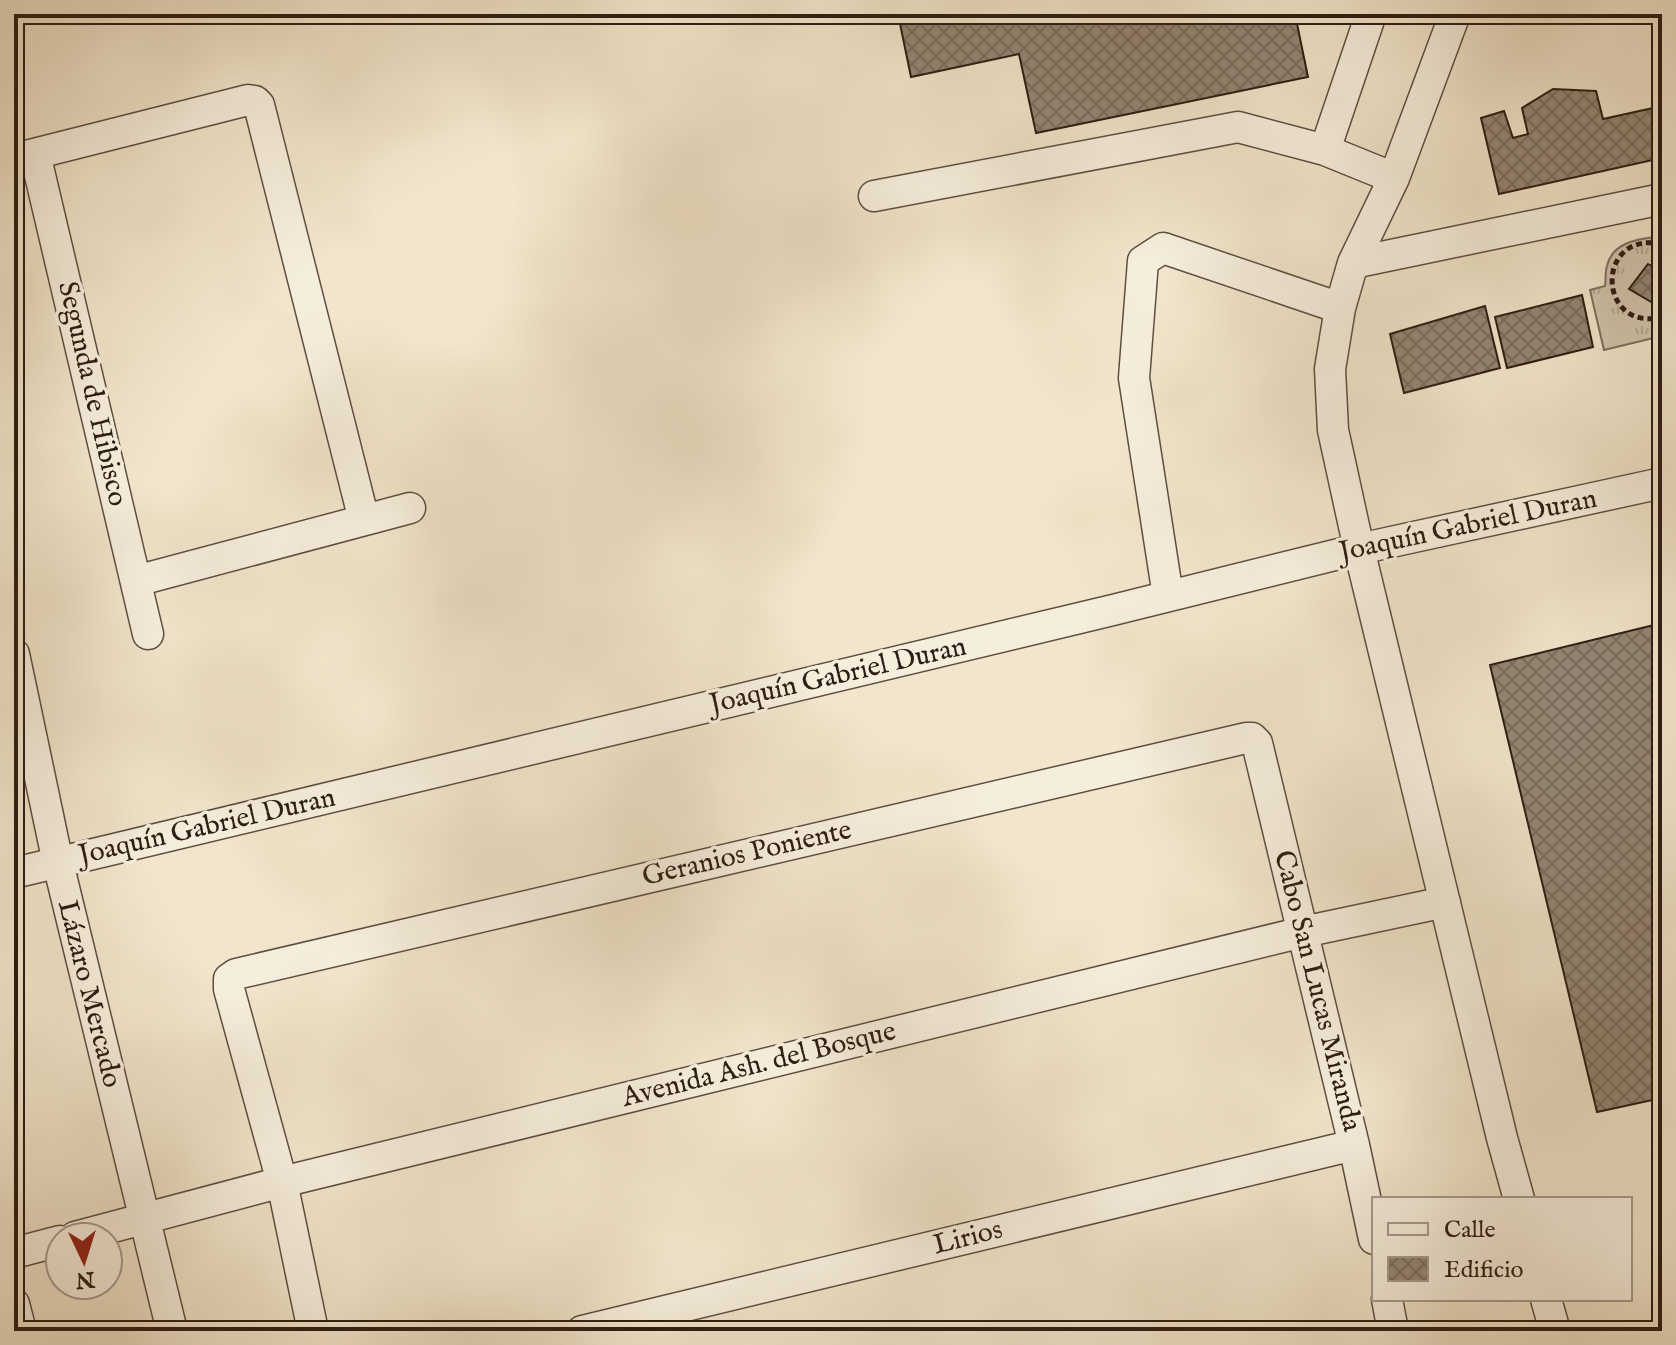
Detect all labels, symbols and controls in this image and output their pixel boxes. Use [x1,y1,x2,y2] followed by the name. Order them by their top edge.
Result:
[49,278,135,510] street label: Segunda de Hibisco
[1333,482,1600,571] street label: Joaquín Gabriel Duran
[703,629,970,723] street label: Joaquín Gabriel Duran
[72,780,339,874] street label: Joaquín Gabriel Duran
[639,813,855,895] street label: Geranios Poniente
[1265,847,1369,1136] street label: Cabo San Lucas Miranda
[49,897,129,1091] street label: Lázaro Mercado
[618,1014,900,1116] street label: Avenida Ash. del Bosque
[1372,1197,1632,1301] legend
[930,1213,1006,1263] street label: Lirios
[1444,1215,1496,1246] text: Calle
[44,1221,124,1301] north arrow
[1444,1255,1523,1286] text: Edificio
[75,1264,97,1294] text: N

